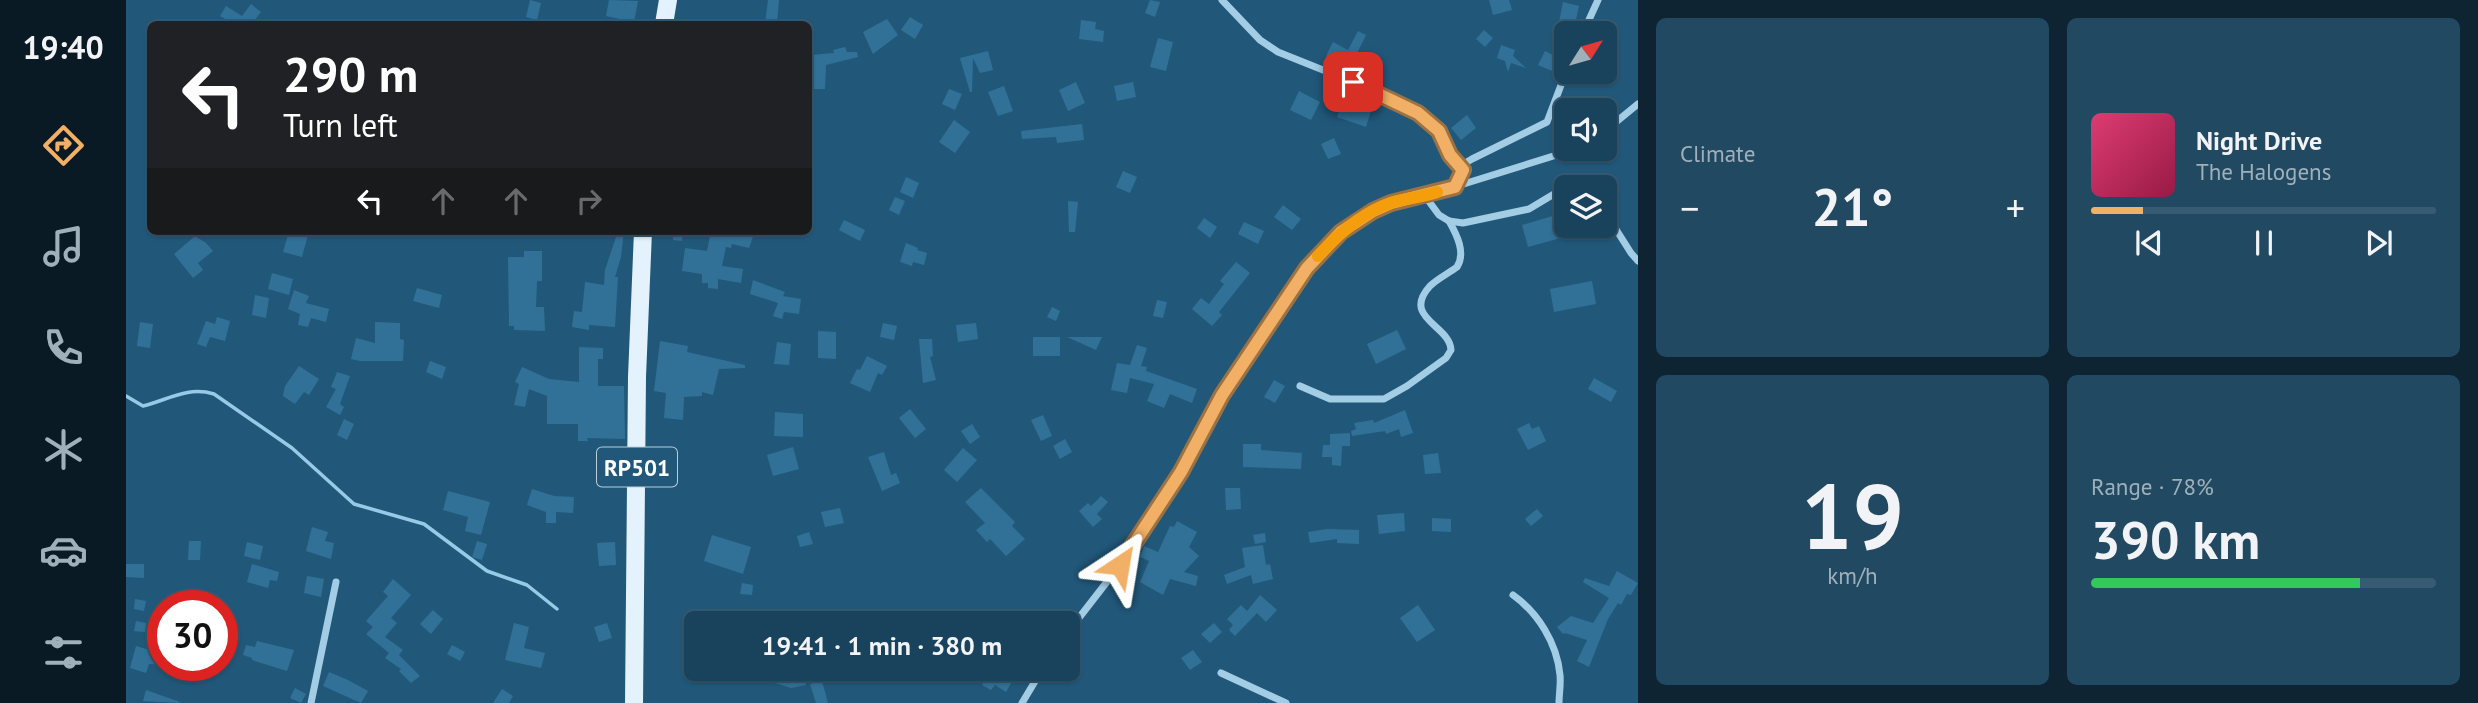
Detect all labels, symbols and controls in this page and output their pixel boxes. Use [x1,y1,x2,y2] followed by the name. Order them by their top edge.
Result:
[1554,21,1617,84] north arrow
[1554,21,1617,238] map controls
[22,26,104,68] text: 19:40
[283,42,418,106] text: 290 m
[168,49,259,140] icon: left
[1323,52,1383,112] pin
[1334,63,1372,101] icon: arrive
[1554,98,1617,161] button: sound
[283,104,398,146] text: Turn left
[39,121,88,170] icon: directions
[2196,124,2322,157] text: Night Drive
[1680,139,1755,168] text: Climate
[2196,157,2331,186] text: The Halogens
[1812,173,1893,240] text: 21°
[1554,175,1617,238] button: layers
[351,182,389,220] icon: left
[424,182,462,220] icon: ahead
[497,182,535,220] icon: ahead
[570,182,608,220] icon: right
[1680,183,1699,232] text: −
[2006,183,2025,232] text: +
[39,222,88,271] icon: music
[2130,224,2168,262] icon: previous
[2245,224,2283,262] icon: pause
[2360,224,2398,262] icon: next
[39,323,88,372] icon: phone
[39,425,88,474] icon: climate
[597,447,677,486] road number: RP501
[1801,456,1904,574] text: 19
[2091,472,2214,501] text: Range · 78%
[2091,506,2260,573] text: 390 km
[39,526,88,575] icon: car
[1083,528,1157,602] position arrow
[1827,561,1878,590] text: km/h
[147,590,238,681] speed limit sign: 30
[39,628,88,677] icon: filters
[762,629,1002,662] text: 19:41 · 1 min · 380 m

